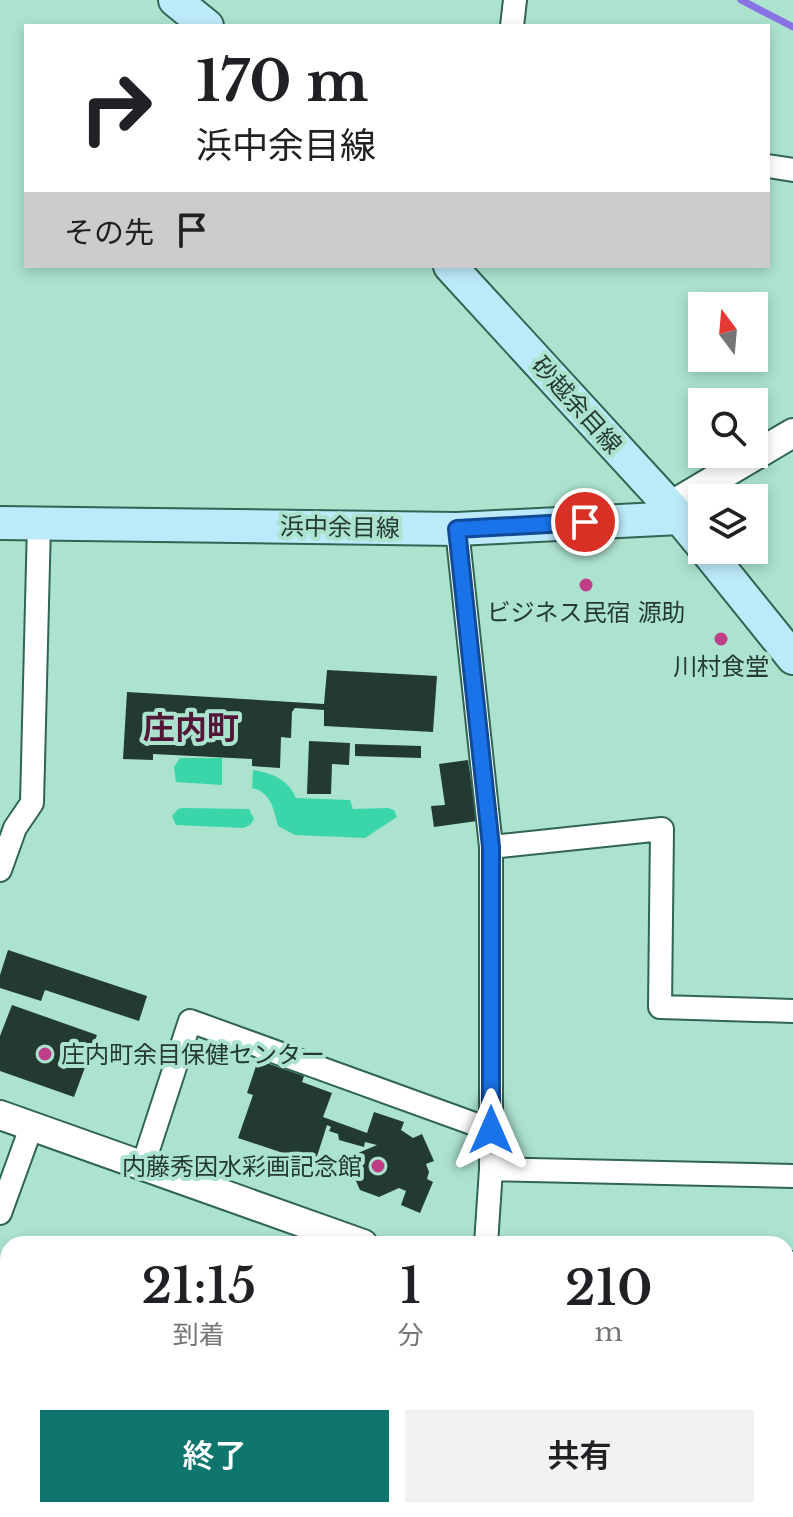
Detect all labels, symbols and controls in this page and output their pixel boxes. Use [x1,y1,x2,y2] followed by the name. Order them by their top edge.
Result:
[196,47,368,116] text: 170 m
[64,56,168,160] icon: right
[196,123,376,168] text: 浜中余目線
[170,208,214,252] icon: arrive
[64,214,154,251] text: その先
[688,292,768,372] north arrow
[688,292,768,564] map controls
[526,351,628,459] street label: 砂越余目線
[688,388,768,468] button: search
[688,484,768,564] button: layers
[551,488,619,556] pin
[563,500,607,544] icon: arrive
[280,511,400,543] street label: 浜中余目線
[577,576,595,594] marker: ビジネス民宿 源助
[487,598,685,627] place label: ビジネス民宿 源助
[712,630,730,648] marker: 川村食堂
[673,652,769,681] place label: 川村食堂
[143,708,239,748] district label: 庄内町
[61,1040,325,1069] place label: 庄内町余目保健センター
[36,1045,54,1063] marker: 庄内町余目保健センター
[449,1088,533,1172] position arrow
[122,1152,362,1181] place label: 内藤秀因水彩画記念館
[369,1157,387,1175] marker: 内藤秀因水彩画記念館
[141,1256,256,1316] text: 21:15
[400,1256,421,1316] text: 1
[565,1258,653,1318] text: 210
[595,1316,623,1348] text: m
[173,1319,225,1351] text: 到着
[398,1319,424,1351] text: 分
[40,1410,389,1502] button: 終了
[405,1410,754,1502] button: 共有

